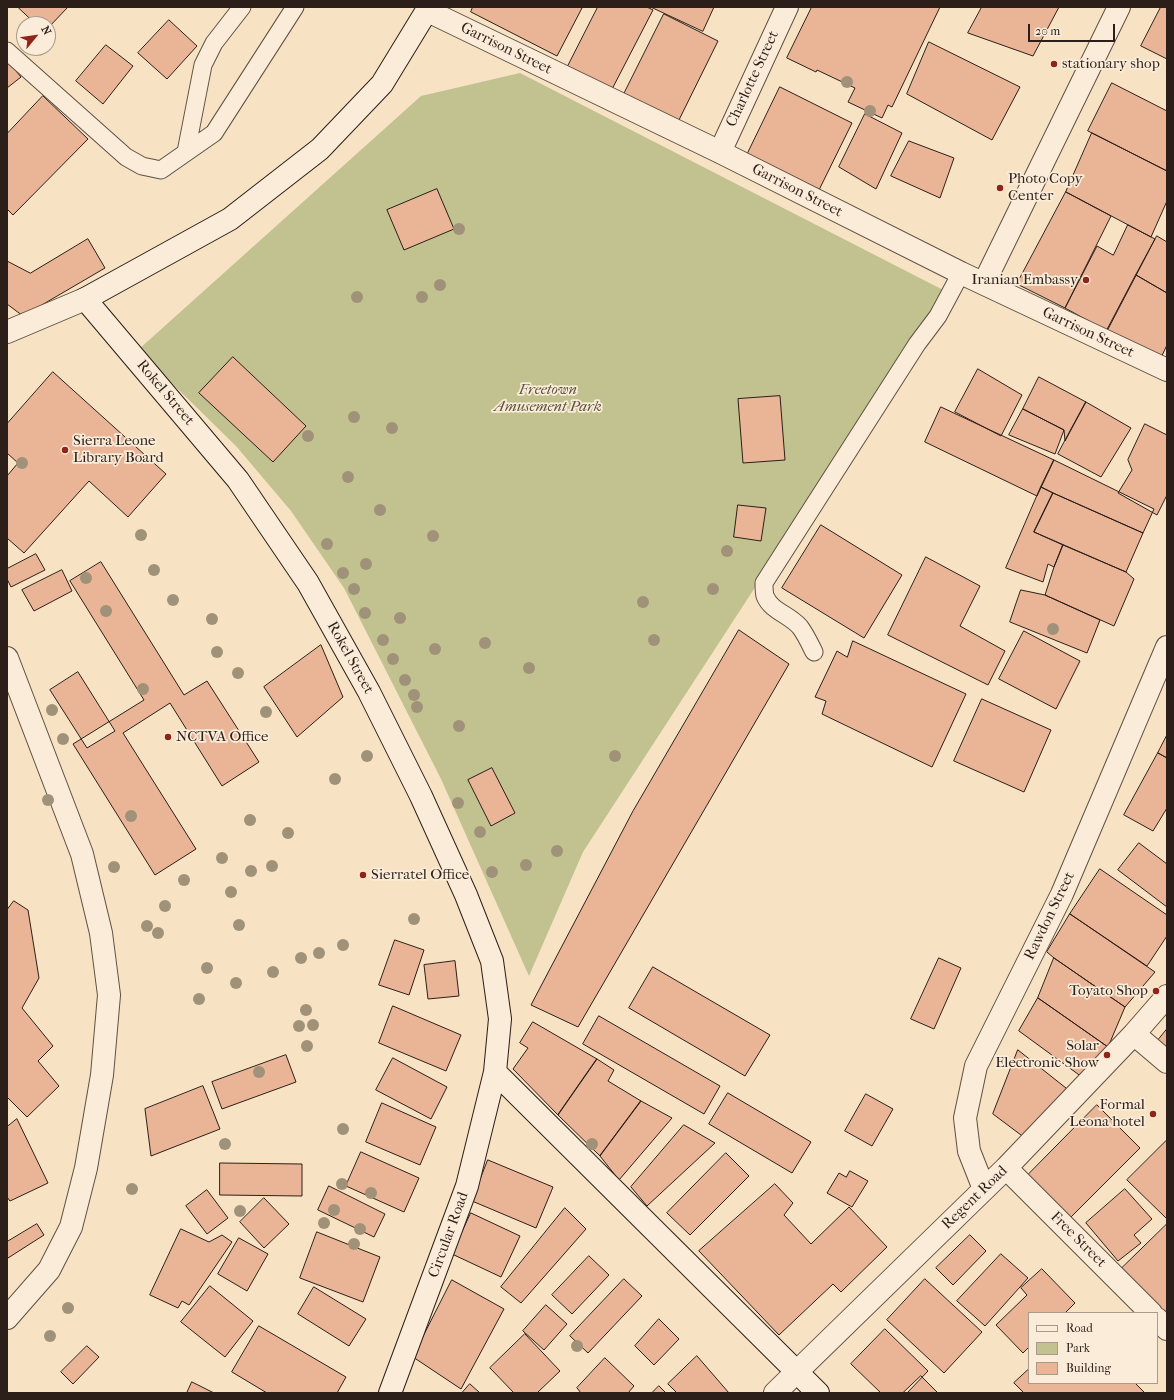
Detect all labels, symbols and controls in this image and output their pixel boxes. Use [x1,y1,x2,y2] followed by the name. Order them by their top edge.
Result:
[16,16,56,56] north arrow
[1030,16,1117,42] scale bar
[457,19,555,79] street label: Garrison Street
[38,24,54,37] text: N
[1035,24,1060,38] text: 20 m
[723,28,783,130] street label: Charlotte Street
[1062,55,1160,73] place label: stationary shop
[1049,59,1059,69] marker: stationary shop
[749,160,845,222] street label: Garrison Street
[1008,170,1083,205] place label: Photo Copy Center
[995,183,1005,193] marker: Photo Copy Center
[971,271,1078,289] place label: Iranian Embassy
[1081,275,1091,285] marker: Iranian Embassy
[1039,304,1137,362] street label: Garrison Street
[132,357,198,429] street label: Rokel Street
[494,381,602,416] park label: Freetown Amusement Park
[73,432,164,467] place label: Sierra Leone Library Board
[60,445,70,455] marker: Sierra Leone Library Board
[323,619,377,697] street label: Rokel Street
[176,728,268,746] place label: NCTVA Office
[163,732,173,742] marker: NCTVA Office
[371,866,469,884] place label: Sierratel Office
[1021,869,1079,963] street label: Rawdon Street
[358,870,368,880] marker: Sierratel Office
[1069,982,1148,1000] place label: Toyato Shop
[1151,986,1161,996] marker: Toyato Shop
[995,1037,1099,1072] place label: Solar Electronic Show
[1102,1050,1112,1060] marker: Solar Electronic Show
[1069,1096,1145,1131] place label: Formal Leona hotel
[1148,1109,1158,1119] marker: Formal Leona hotel
[939,1162,1011,1234] street label: Regent Road
[425,1190,473,1280] street label: Circular Road
[1046,1208,1110,1272] street label: Free Street
[1028,1312,1158,1384] legend
[1066,1321,1093,1335] text: Road
[1066,1341,1090,1355] text: Park
[1066,1361,1111,1375] text: Building

